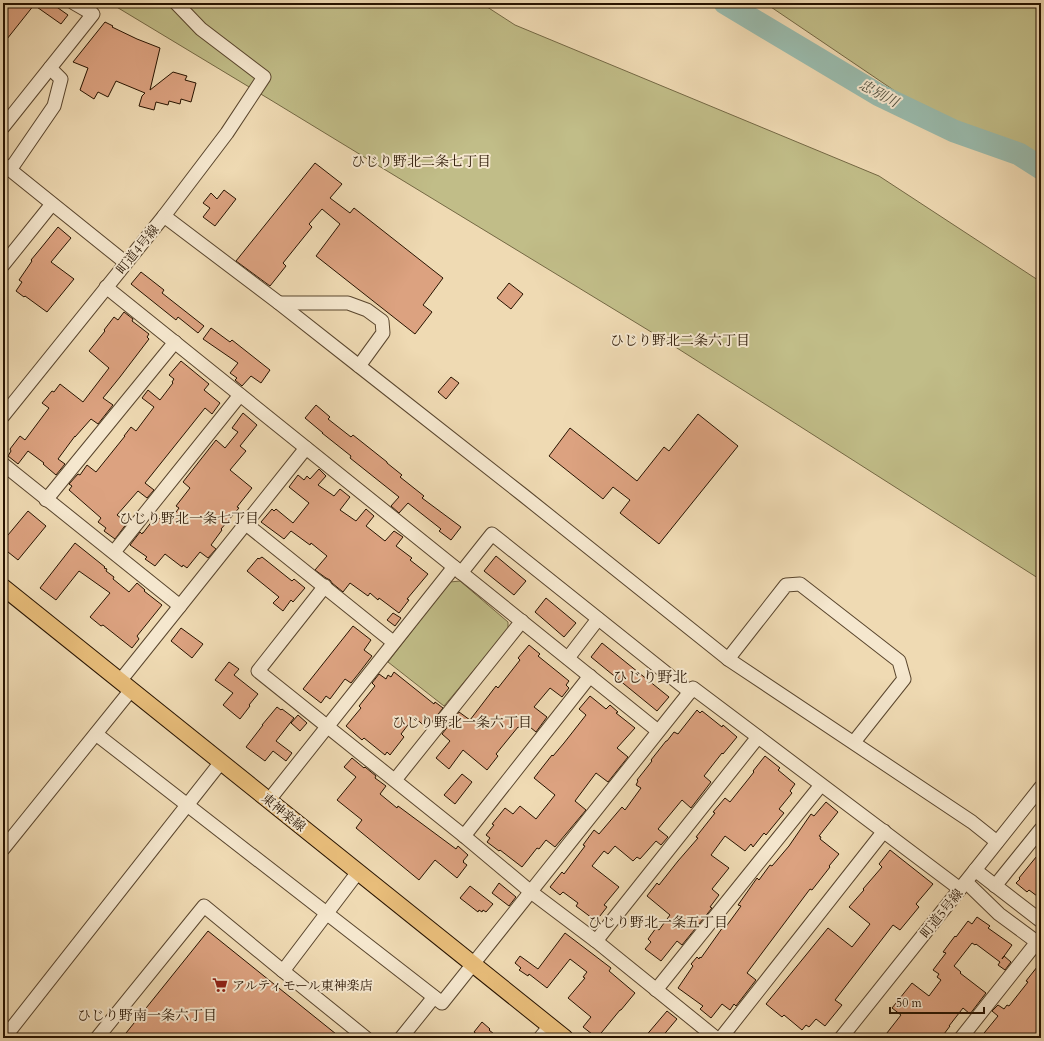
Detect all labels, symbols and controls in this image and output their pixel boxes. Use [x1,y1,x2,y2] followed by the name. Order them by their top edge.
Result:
[856,75,904,113] water label: 忠別川
[351,152,491,171] district label: ひじり野北二条七丁目
[112,221,163,278] street label: 町道4号線
[610,331,750,350] district label: ひじり野北二条六丁目
[119,509,259,528] district label: ひじり野北一条七丁目
[612,667,688,687] district label: ひじり野北
[392,713,532,732] district label: ひじり野北一条六丁目
[257,789,309,836] street label: 東神楽線
[916,885,967,942] street label: 町道5号線
[588,913,728,932] district label: ひじり野北一条五丁目
[211,976,229,994] supermarket icon: アルティモール東神楽店
[232,977,373,995] place label: アルティモール東神楽店
[890,989,984,1015] scale bar
[896,995,923,1011] text: 50 m
[77,1006,217,1025] district label: ひじり野南一条六丁目

